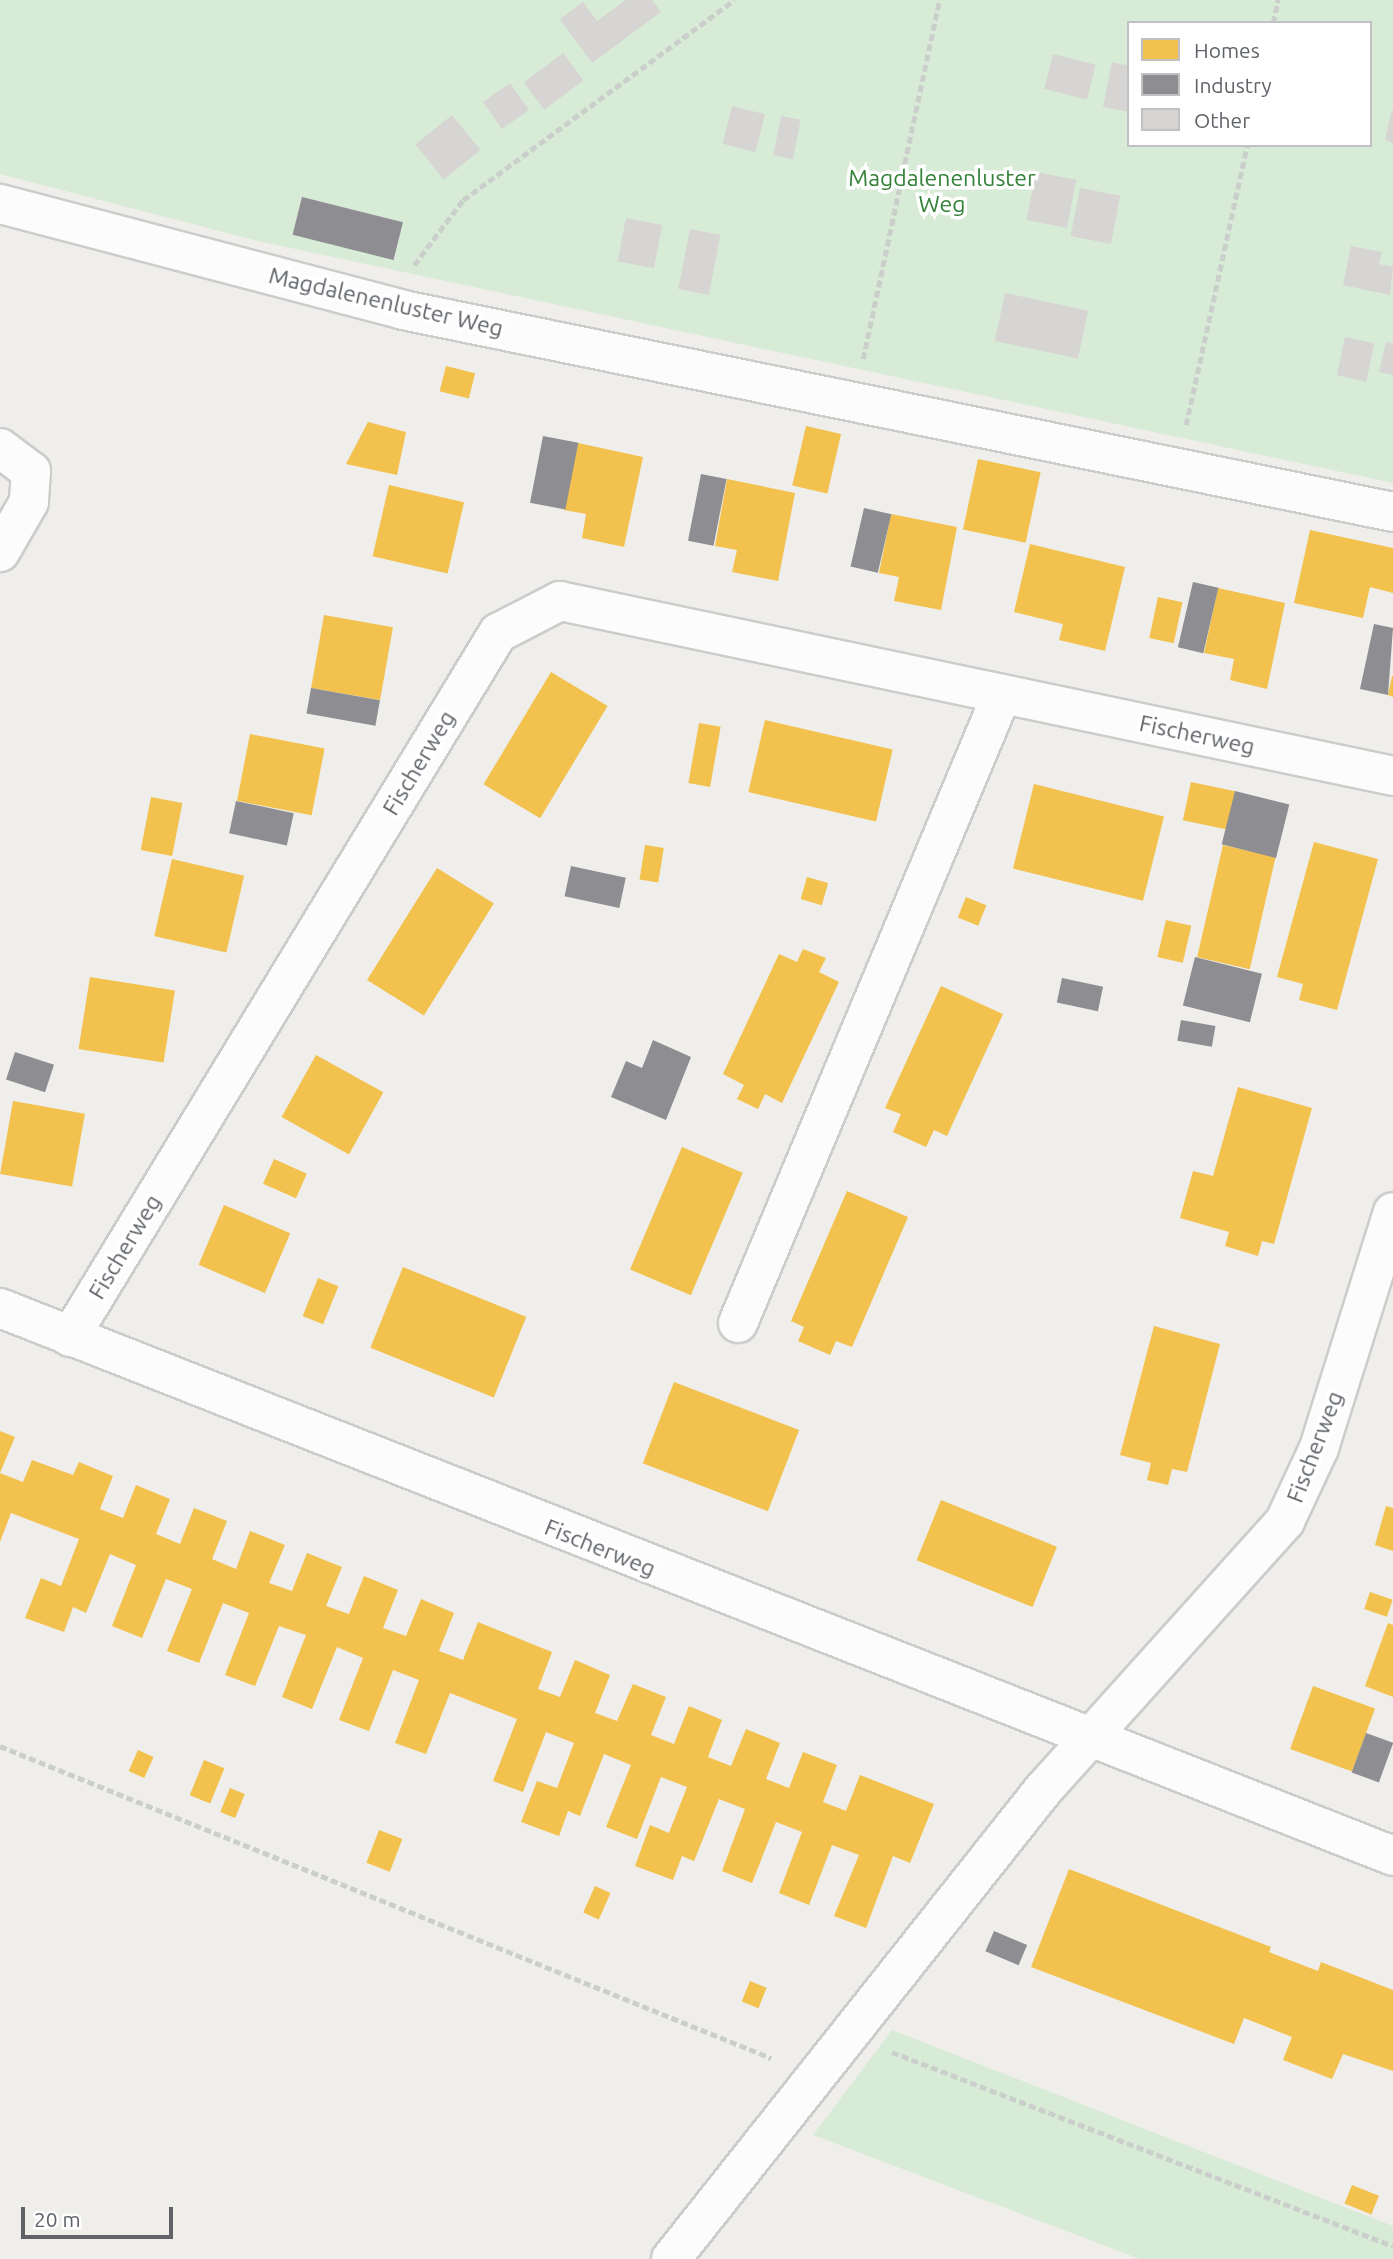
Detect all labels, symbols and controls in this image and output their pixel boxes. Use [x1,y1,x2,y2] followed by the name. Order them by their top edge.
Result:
[1127,21,1372,147] legend
[1194,38,1260,62] text: Homes
[1194,73,1272,97] text: Industry
[1194,108,1250,132] text: Other
[848,164,1036,218] park label: Magdalenenluster Weg
[266,262,506,342] street label: Magdalenenluster Weg
[377,706,461,820] street label: Fischerweg
[1137,709,1257,761] street label: Fischerweg
[83,1190,167,1304] street label: Fischerweg
[1281,1387,1349,1507] street label: Fischerweg
[541,1513,659,1583] street label: Fischerweg
[24,2192,177,2236] scale bar
[34,2207,81,2231] text: 20 m

